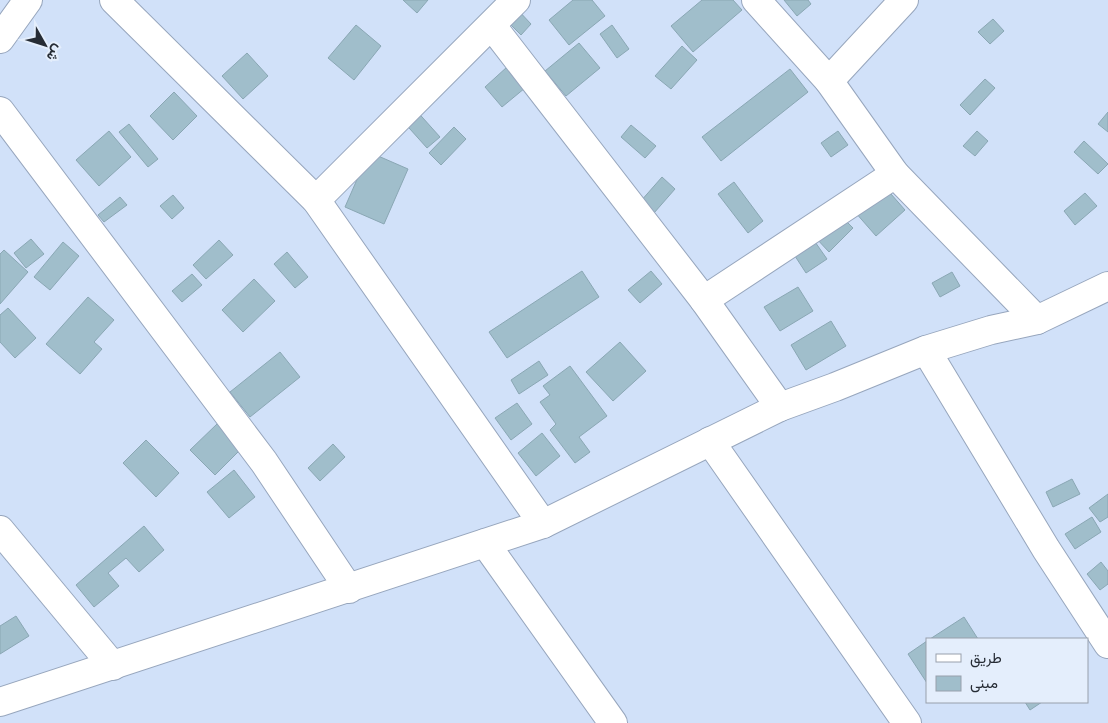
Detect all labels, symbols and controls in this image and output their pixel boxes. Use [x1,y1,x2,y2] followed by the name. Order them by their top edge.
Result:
[20,20,70,70] north arrow
[43,41,67,66] text: ش
[926,638,1088,703] legend
[970,647,1002,668] text: طريق
[970,672,998,693] text: مبنى

